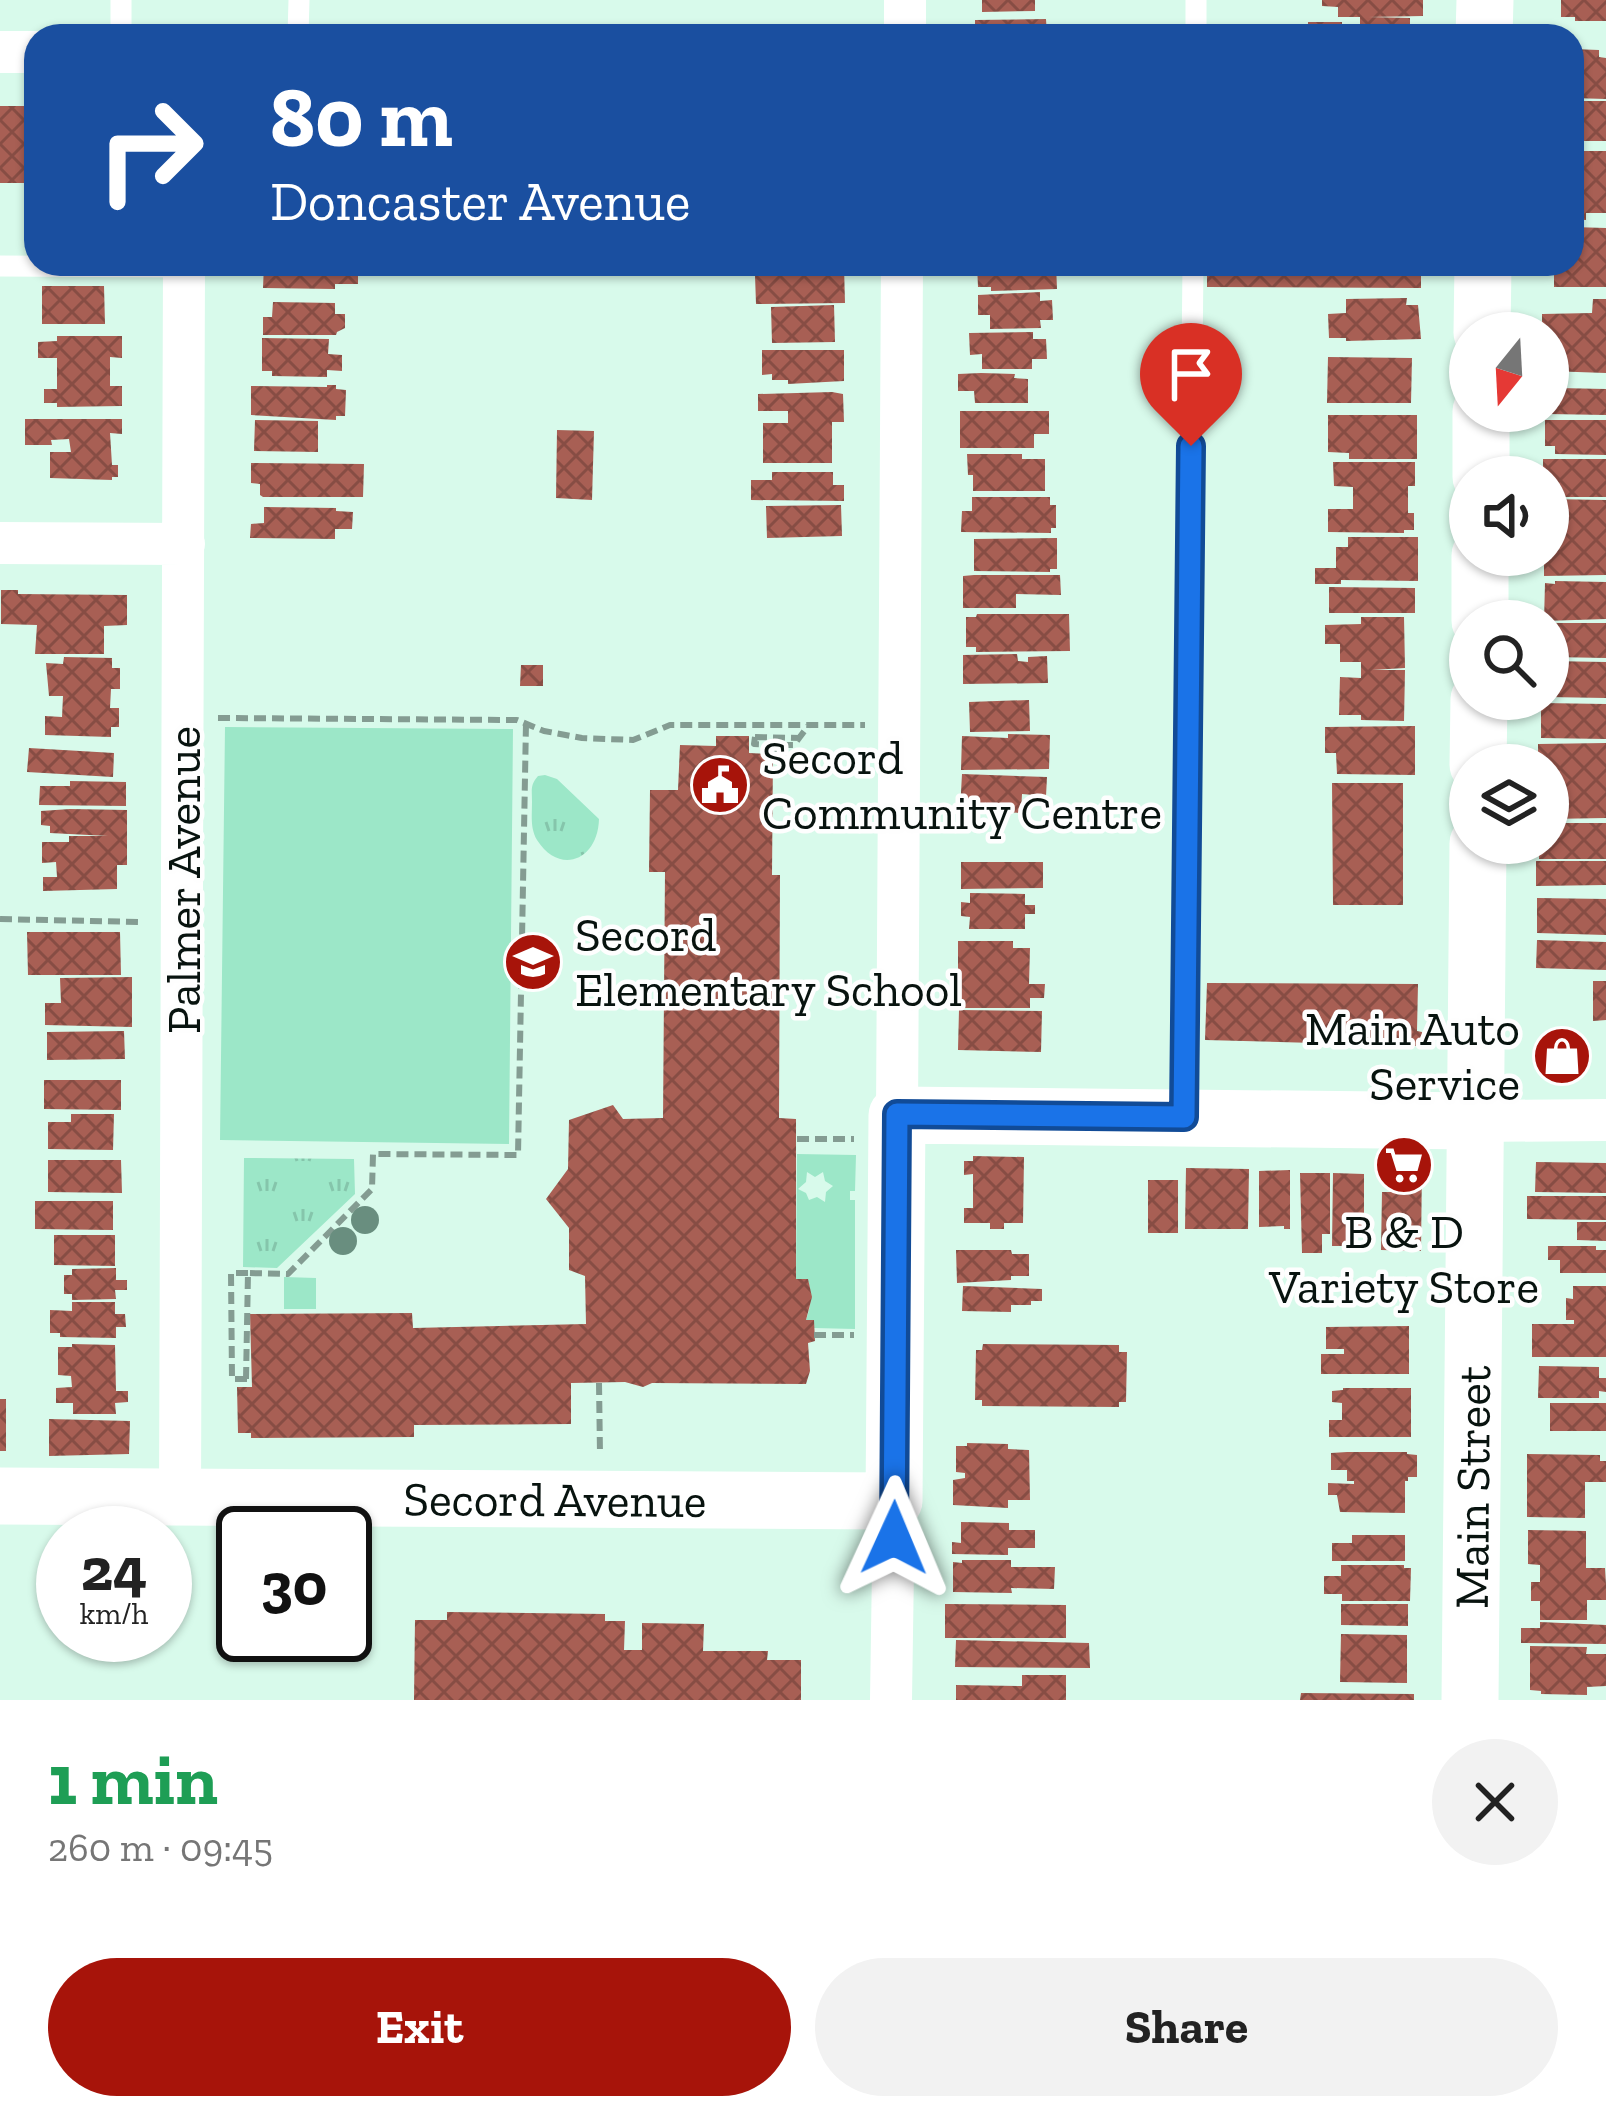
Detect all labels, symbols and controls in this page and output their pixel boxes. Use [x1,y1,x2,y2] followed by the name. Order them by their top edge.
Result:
[270,67,453,168] text: 80 m
[72,72,228,228] icon: right
[270,169,690,234] text: Doncaster Avenue
[1449,312,1569,432] north arrow
[1449,312,1569,864] map controls
[1140,323,1242,446] pin
[1158,341,1224,407] icon: arrive
[1449,456,1569,576] button: sound
[1449,600,1569,720] button: search
[155,726,212,1034] street label: Palmer Avenue
[762,729,1162,841] place label: Secord Community Centre
[1449,744,1569,864] button: layers
[689,754,751,816] public building icon: Secord Community Centre
[575,906,962,1018] place label: Secord Elementary School
[502,931,564,993] school or university icon: Secord Elementary School
[1305,1000,1520,1112] place label: Main Auto Service
[1531,1025,1593,1087] shop icon: Main Auto Service
[1373,1134,1435,1196] supermarket icon: B & D Variety Store
[1268,1203,1539,1315] place label: B & D Variety Store
[1443,1365,1502,1609] street label: Main Street
[403,1470,707,1529] street label: Secord Avenue
[831,1475,957,1601] position arrow
[216,1506,372,1662] speed limit sign: 30
[81,1533,147,1605] text: 24
[80,1596,148,1632] text: km/h
[48,1736,218,1822] text: 1 min
[1432,1739,1558,1865] button: close
[48,1824,273,1871] text: 260 m · 09:45
[48,1958,791,2096] button: Exit
[815,1958,1558,2096] button: Share

